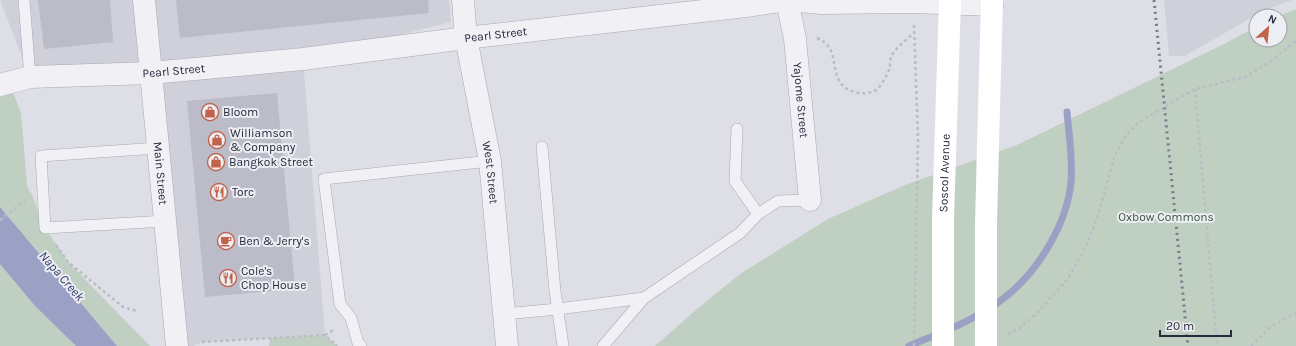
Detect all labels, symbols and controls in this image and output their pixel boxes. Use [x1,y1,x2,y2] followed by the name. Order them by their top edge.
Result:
[1248,8,1288,48] north arrow
[1266,12,1279,27] text: N
[464,24,528,45] street label: Pearl Street
[142,61,206,80] street label: Pearl Street
[790,61,811,139] street label: Yajome Street
[200,102,220,122] shop icon: Bloom
[223,105,258,119] place label: Bloom
[230,126,296,154] place label: Williamson & Company
[207,130,227,150] shop icon: Williamson & Company
[936,133,953,213] street label: Soscol Avenue
[479,140,501,205] street label: West Street
[151,141,171,206] street label: Main Street
[206,152,226,172] shop icon: Bangkok Street
[229,155,313,169] place label: Bangkok Street
[209,182,229,202] restaurant icon: Torc
[232,185,254,199] place label: Torc
[1118,210,1214,224] park label: Oxbow Commons
[216,231,236,251] cafe icon: Ben & Jerry's
[239,234,310,248] place label: Ben & Jerry's
[36,248,88,304] water label: Napa Creek
[241,264,306,292] place label: Cole's Chop House
[218,268,238,288] restaurant icon: Cole's Chop House
[1160,312,1231,338] scale bar
[1166,319,1194,333] text: 20 m

